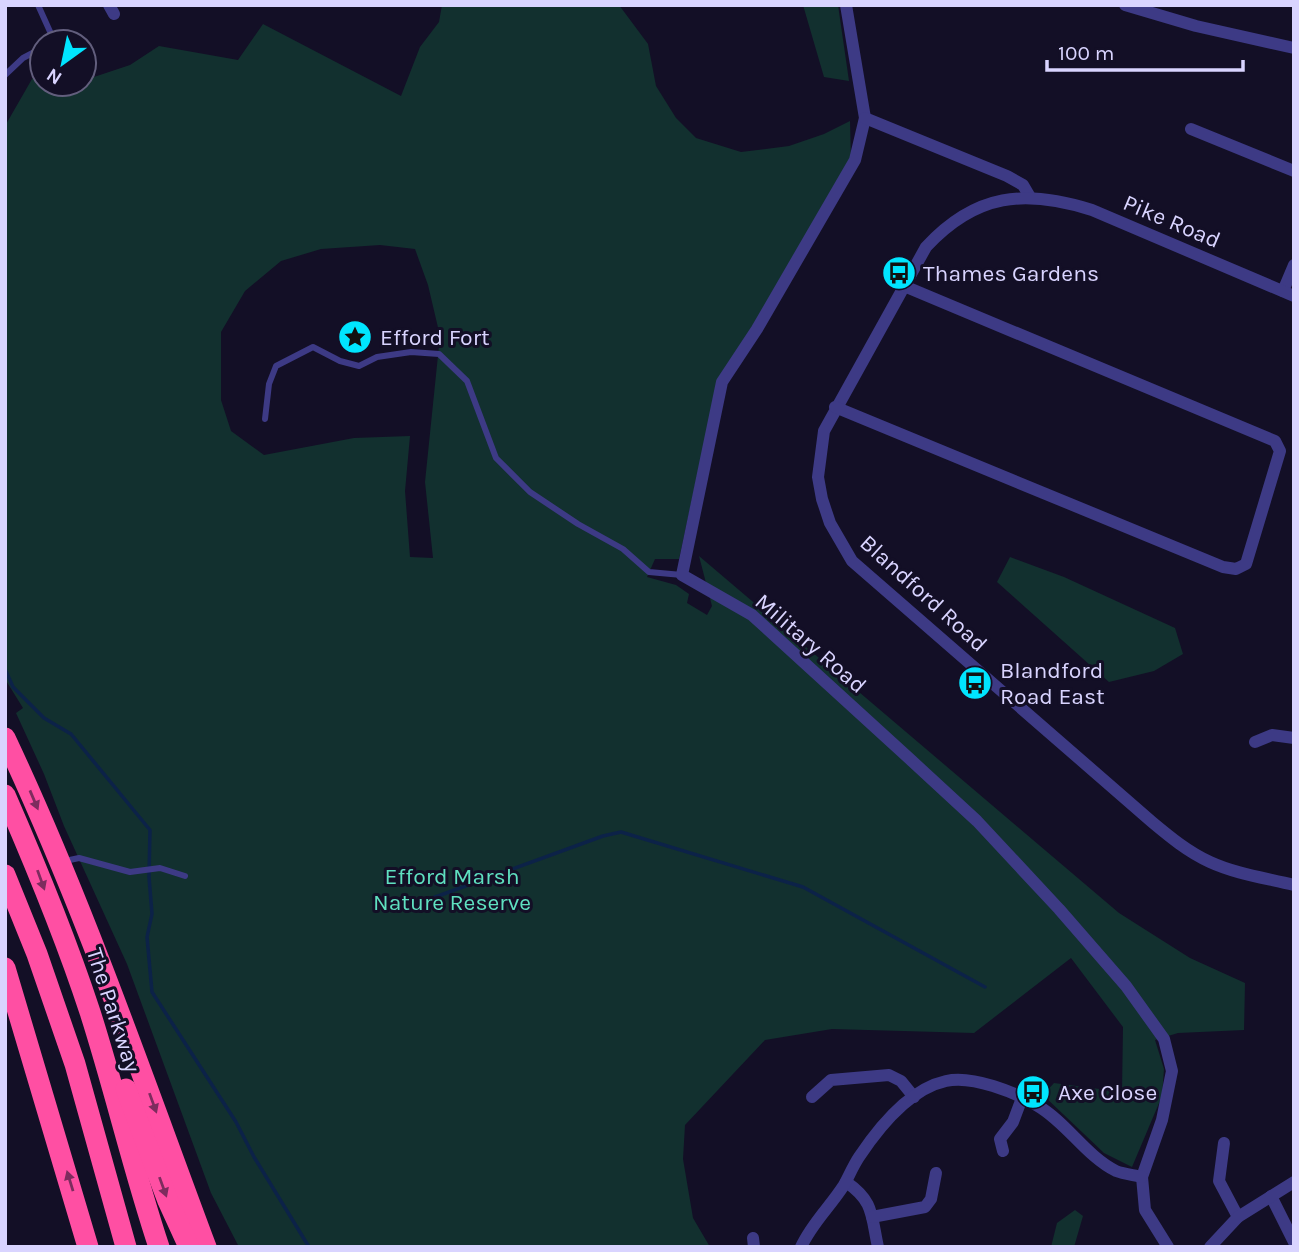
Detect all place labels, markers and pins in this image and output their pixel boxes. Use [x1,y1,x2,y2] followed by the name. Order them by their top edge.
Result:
[880,254,918,292] bus stop icon: Thames Gardens
[923,260,1099,287] place label: Thames Gardens
[336,318,374,356] place icon: Efford Fort
[380,324,490,351] place label: Efford Fort
[1000,657,1105,710] place label: Blandford Road East
[956,664,994,702] bus stop icon: Blandford Road East
[1014,1073,1052,1111] bus stop icon: Axe Close
[1058,1079,1157,1106] place label: Axe Close

